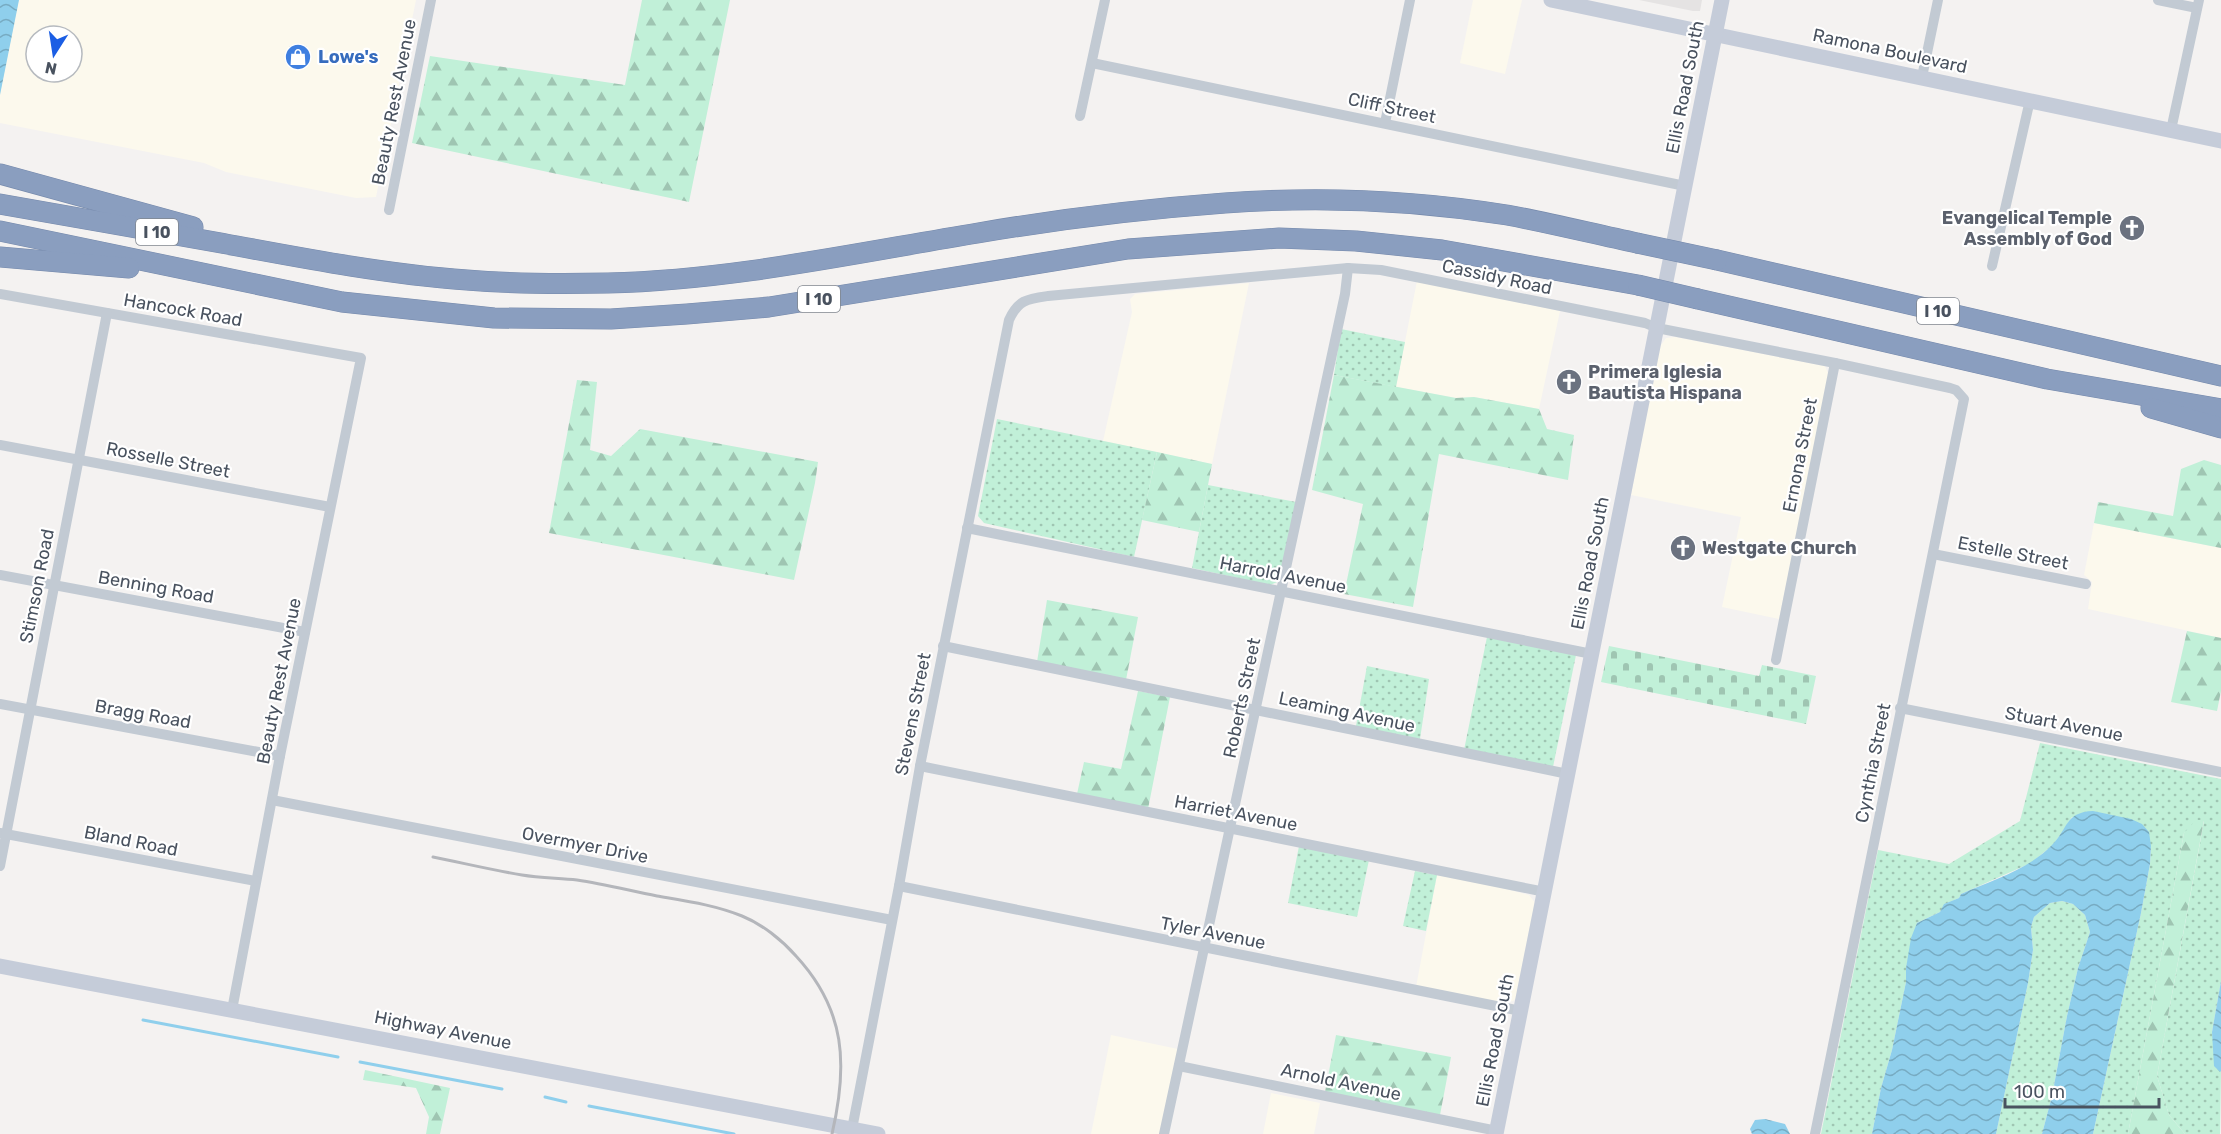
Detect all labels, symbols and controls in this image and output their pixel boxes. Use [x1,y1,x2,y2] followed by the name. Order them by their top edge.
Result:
[367,17,421,187] street label: Beauty Rest Avenue
[1661,19,1709,155] street label: Ellis Road South
[24,24,84,84] north arrow
[1811,24,1969,78] street label: Ramona Boulevard
[283,42,313,72] shop icon: Lowe's
[318,46,378,68] place label: Lowe's
[43,58,59,79] text: N
[1346,88,1438,128] street label: Cliff Street
[1942,207,2112,250] place label: Evangelical Temple Assembly of God
[2117,213,2147,243] church icon: Evangelical Temple Assembly of God
[136,219,178,245] road number: I 10
[1440,255,1554,299] street label: Cassidy Road
[798,286,840,312] road number: I 10
[122,289,244,331] street label: Hancock Road
[1917,298,1959,324] road number: I 10
[1588,361,1742,404] place label: Primera Iglesia Bautista Hispana
[1554,367,1584,397] church icon: Primera Iglesia Bautista Hispana
[1778,396,1822,514] street label: Ernona Street
[104,437,232,483] street label: Rosselle Street
[1566,495,1614,631] street label: Ellis Road South
[15,527,59,645] street label: Stimson Road
[1956,531,2070,575] street label: Estelle Street
[1668,533,1698,563] church icon: Westgate Church
[1702,537,1857,559] place label: Westgate Church
[1218,552,1348,598] street label: Harrold Avenue
[96,566,216,608] street label: Benning Road
[252,596,306,766] street label: Beauty Rest Avenue
[1219,636,1265,760] street label: Roberts Street
[890,651,936,777] street label: Stevens Street
[1277,687,1417,737] street label: Leaming Avenue
[93,695,193,733] street label: Bragg Road
[1851,701,1895,825] street label: Cynthia Street
[2003,702,2125,746] street label: Stuart Avenue
[1173,790,1299,836] street label: Harriet Avenue
[82,821,180,861] street label: Bland Road
[520,822,650,868] street label: Overmyer Drive
[1158,912,1268,954] street label: Tyler Avenue
[1471,972,1519,1108] street label: Ellis Road South
[373,1006,513,1054] street label: Highway Avenue
[1279,1059,1403,1105] street label: Arnold Avenue
[2005,1071,2160,1109] scale bar
[2014,1081,2065,1103] text: 100 m

